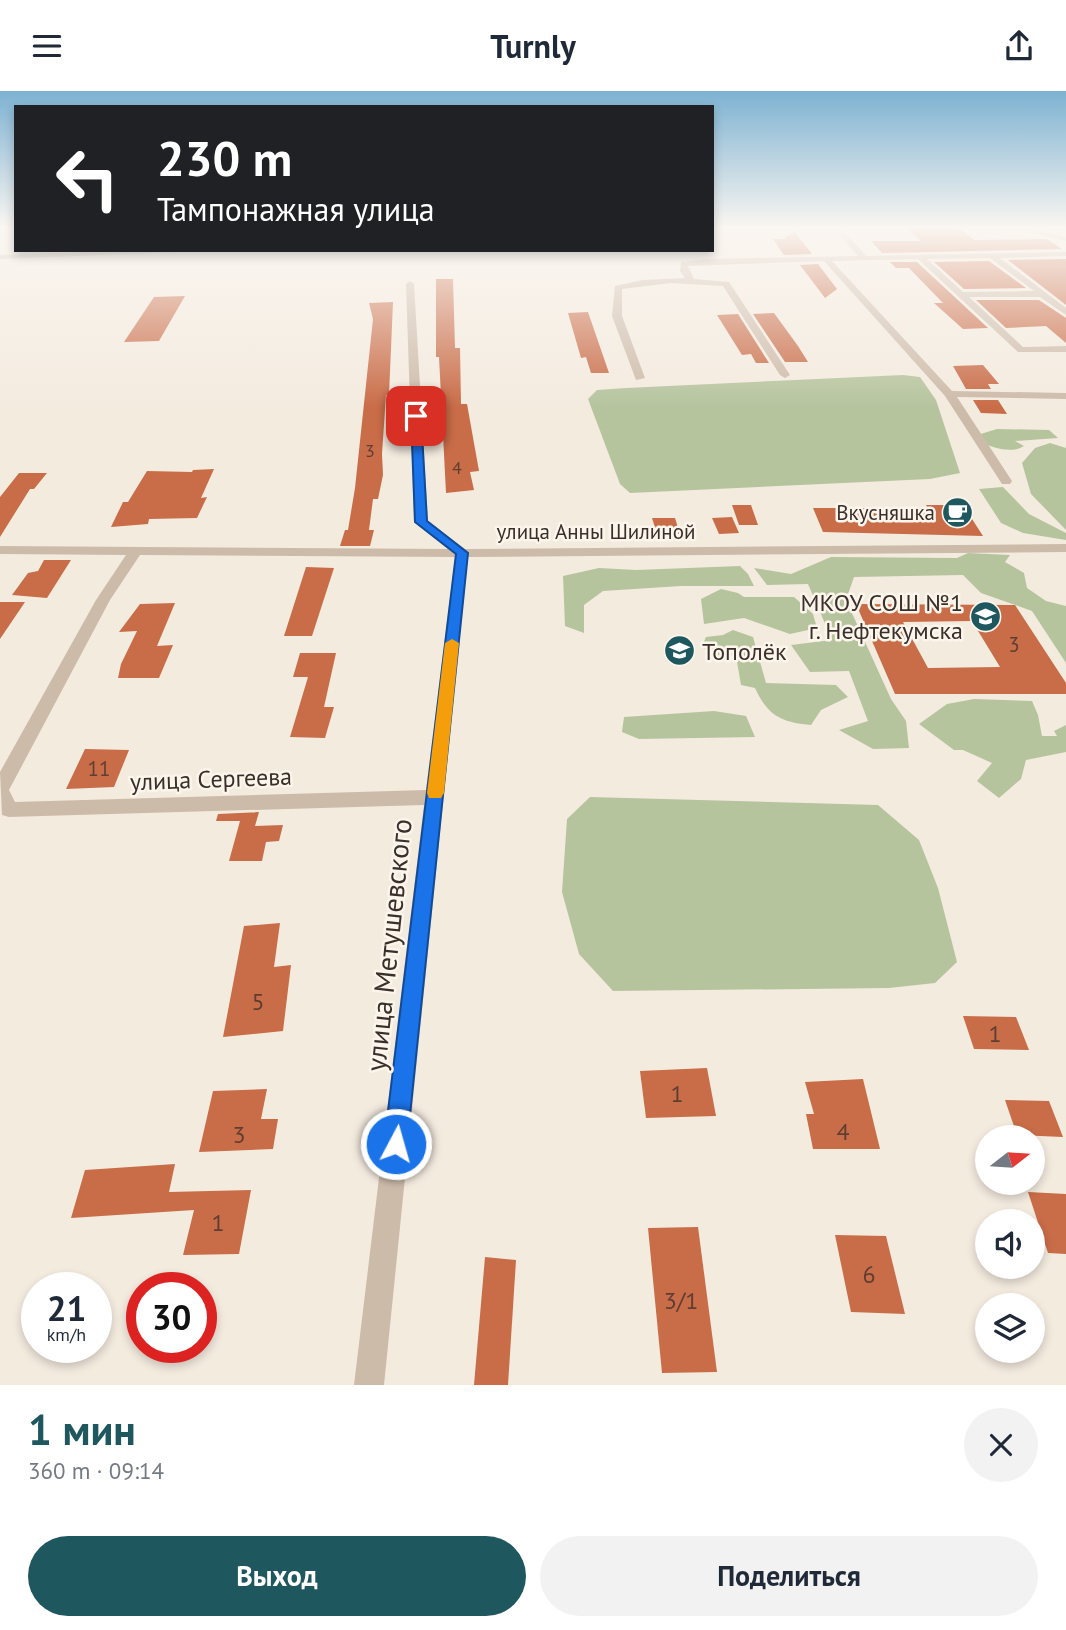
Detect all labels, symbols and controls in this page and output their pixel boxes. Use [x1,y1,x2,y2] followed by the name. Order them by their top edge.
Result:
[490,25,576,67] text: Turnly
[28,27,66,65] icon: menu
[1000,27,1038,65] icon: share
[157,126,292,190] text: 230 m
[42,133,133,224] icon: left
[157,188,435,230] text: Тампонажная улица
[386,386,446,446] pin
[397,397,435,435] icon: arrive
[365,439,375,462] house number: 3
[452,456,462,479] house number: 4
[941,495,975,529] cafe icon: Вкусняшка
[836,499,935,526] place label: Вкусняшка
[497,518,695,545] street label: улица Анны Шилиной
[801,587,963,646] place label: МКОУ СОШ №1 г. Нефтекумска
[969,599,1003,633] school or university icon: МКОУ СОШ №1 г. Нефтекумска
[1008,631,1020,658] house number: 3
[662,634,696,668] school or university icon: Тополёк
[702,636,787,667] place label: Тополёк
[88,755,110,782] house number: 11
[130,761,292,797] street label: улица Сергеева
[356,817,420,1073] street label: улица Метушевского
[251,986,265,1017] house number: 5
[988,1018,1002,1049] house number: 1
[670,1078,684,1109] house number: 1
[359,1107,433,1181] position arrow
[836,1116,850,1147] house number: 4
[232,1119,246,1150] house number: 3
[975,1125,1045,1195] north arrow
[975,1125,1045,1363] map controls
[211,1207,225,1238] house number: 1
[975,1209,1045,1279] button: sound
[862,1259,876,1290] house number: 6
[126,1272,217,1363] speed limit sign: 30
[47,1285,86,1331] text: 21
[664,1285,698,1316] house number: 3/1
[975,1293,1045,1363] button: layers
[47,1323,86,1346] text: km/h
[28,1402,136,1457] text: 1 мин
[964,1408,1038,1482] button: close
[28,1456,164,1485] text: 360 m · 09:14
[28,1536,526,1616] button: Выход
[540,1536,1038,1616] button: Поделиться

